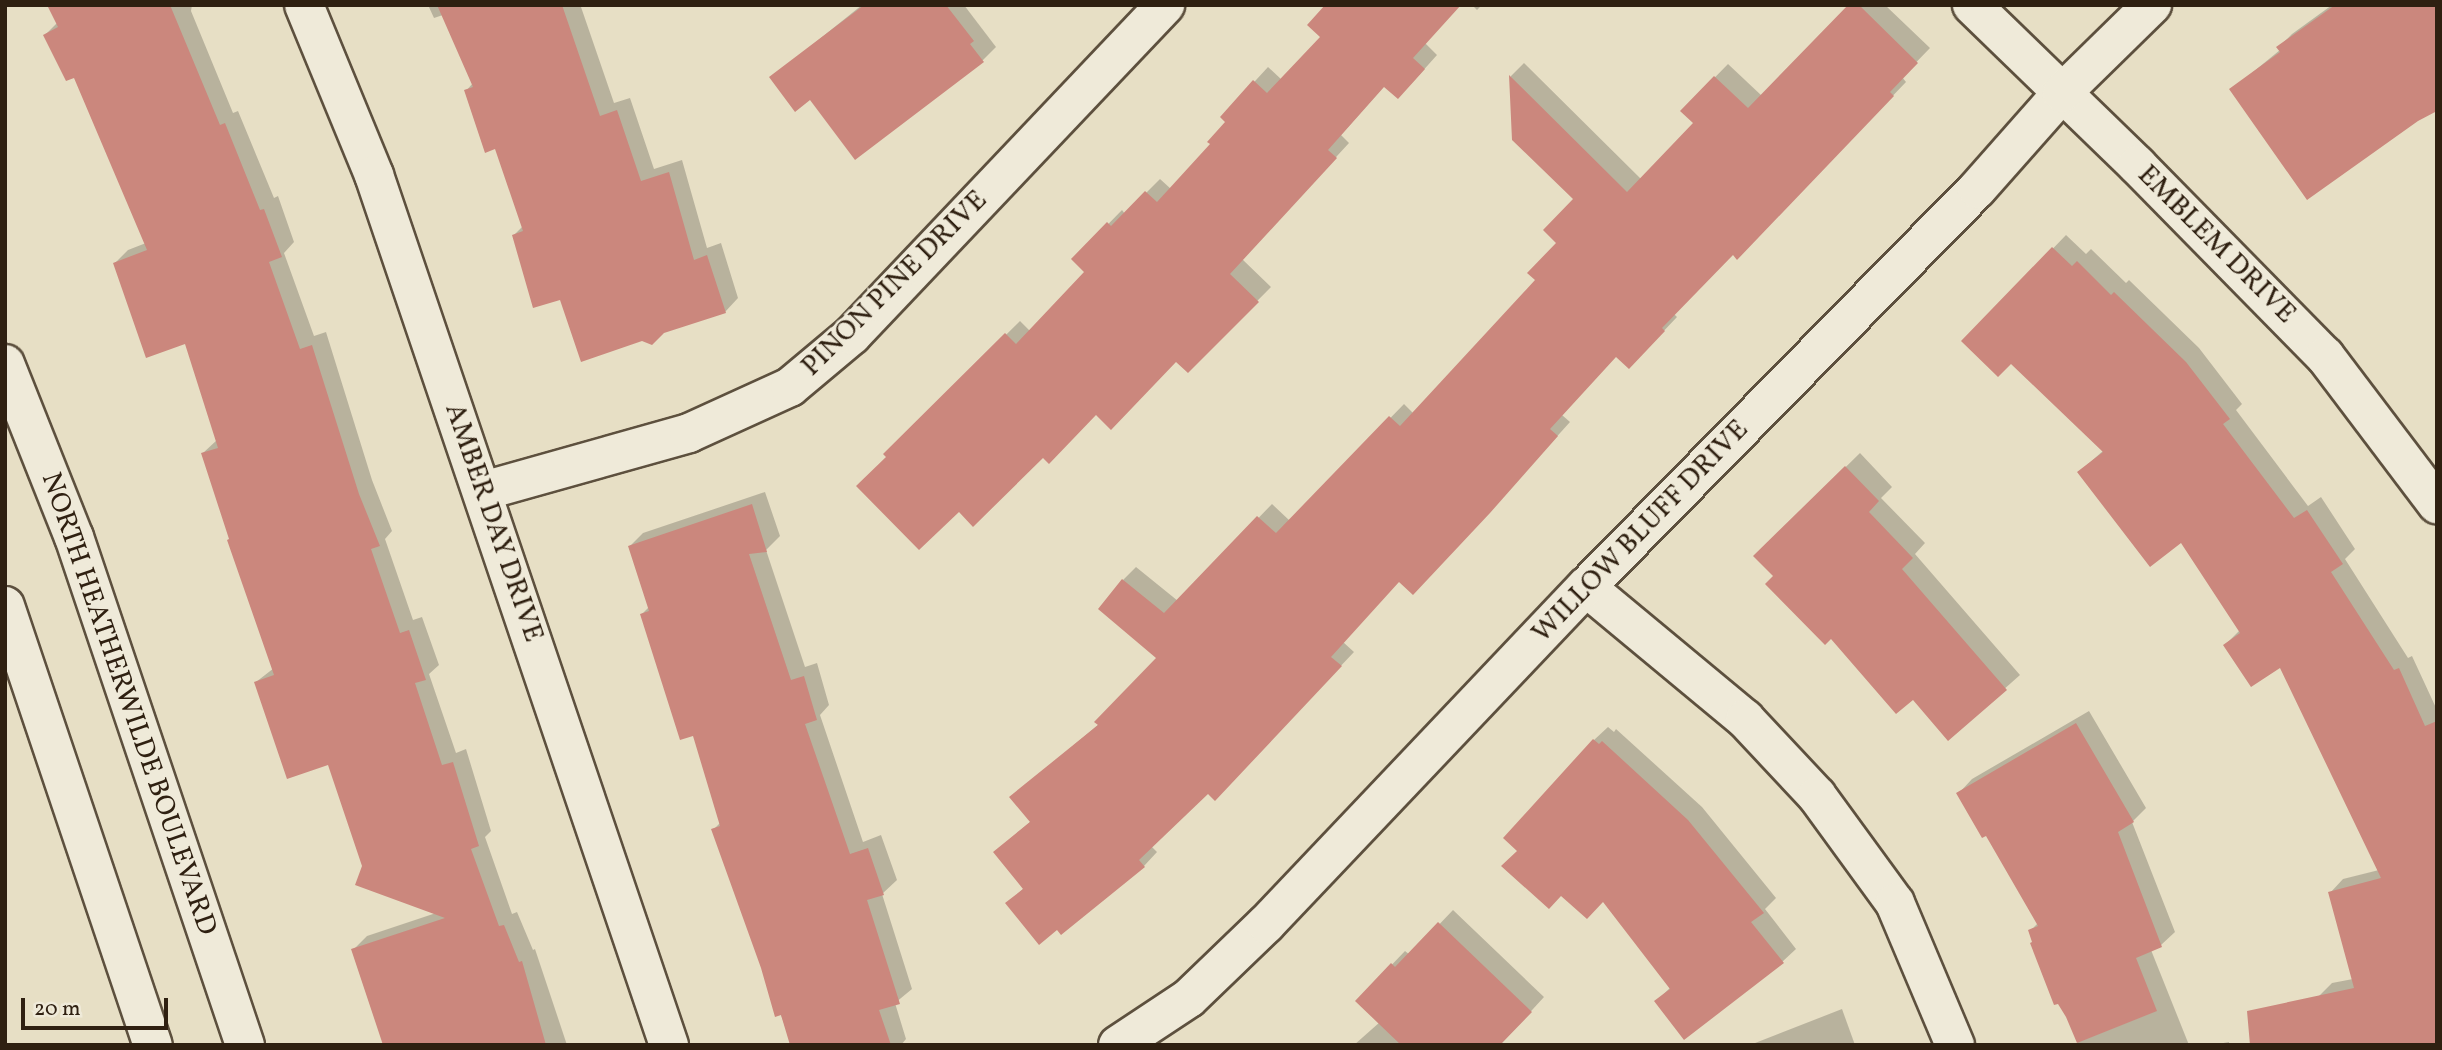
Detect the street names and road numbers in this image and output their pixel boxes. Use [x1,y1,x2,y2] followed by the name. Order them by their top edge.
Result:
[2130,159,2302,331] street label: EMBLEM DRIVE
[795,184,995,384] street label: PINON PINE DRIVE
[436,399,550,647] street label: AMBER DAY DRIVE
[1526,413,1756,651] street label: WILLOW BLUFF DRIVE
[33,468,223,940] street label: NORTH HEATHERWILDE BOULEVARD

